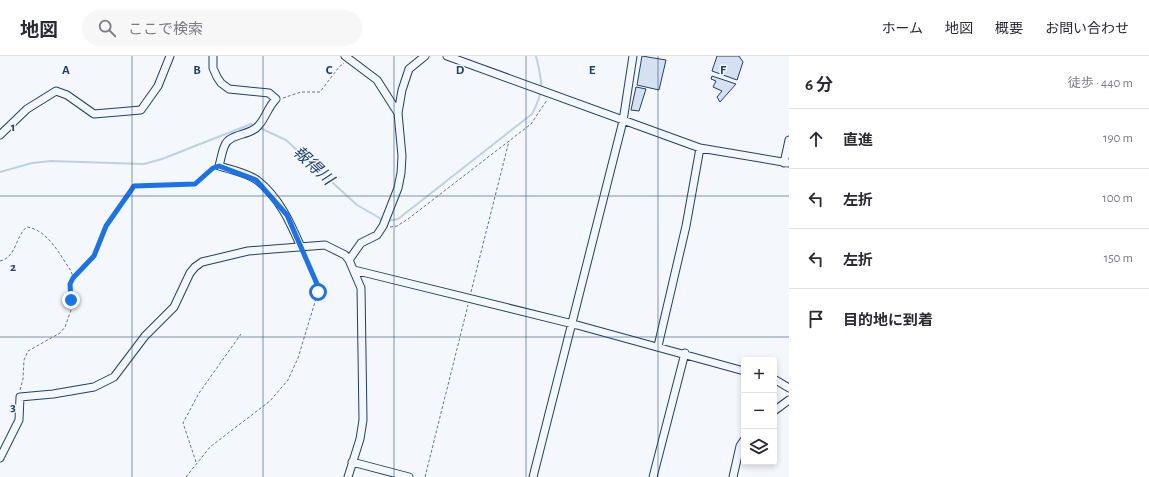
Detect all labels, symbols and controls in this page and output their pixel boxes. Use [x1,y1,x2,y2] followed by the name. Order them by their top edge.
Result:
[82,10,362,46] search box
[96,17,118,39] icon: search
[20,21,58,40] text: 地図
[128,22,203,37] text: ここで検索
[881,22,923,36] text: ホーム
[945,22,973,36] text: 地図
[995,22,1023,36] text: 概要
[1045,22,1129,36] text: お問い合わせ
[62,64,70,77] text: A
[193,64,201,77] text: B
[326,64,333,77] text: C
[456,64,465,77] text: D
[589,64,596,77] text: E
[720,64,727,77] text: F
[805,76,833,93] text: 6 分
[1068,77,1133,90] text: 徒歩 · 440 m
[11,121,15,134] text: 1
[805,128,827,150] icon: ahead
[1103,132,1133,145] text: 190 m
[843,133,873,148] text: 直進
[290,143,338,189] water label: 報得川
[805,188,827,210] icon: left
[1102,192,1133,205] text: 100 m
[843,193,873,208] text: 左折
[805,248,827,270] icon: left
[1104,252,1133,265] text: 150 m
[843,253,873,268] text: 左折
[10,261,16,274] text: 2
[309,283,327,301] route start
[62,291,80,309] route end
[805,308,827,330] icon: arrive
[843,313,933,328] text: 目的地に到着
[741,357,777,465] map controls
[741,357,777,393] button: +
[741,393,777,429] button: −
[10,401,16,414] text: 3
[741,429,777,465] button: layers

